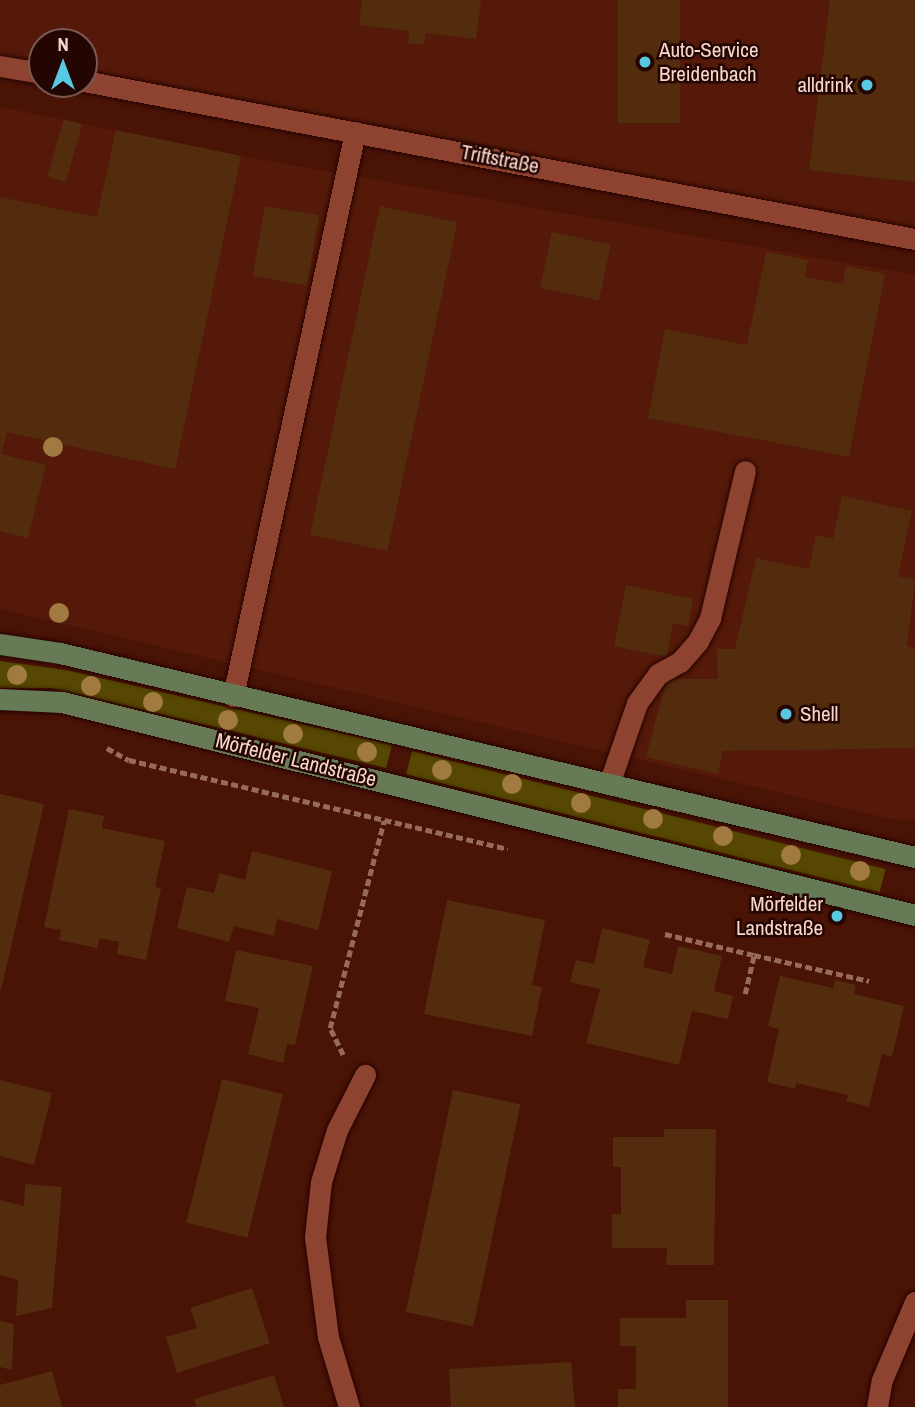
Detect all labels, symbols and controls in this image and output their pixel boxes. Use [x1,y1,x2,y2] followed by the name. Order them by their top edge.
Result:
[28,28,98,98] north arrow
[57,31,69,57] text: N
[659,37,759,87] place label: Auto-Service Breidenbach
[637,54,653,70] marker: Auto-Service Breidenbach
[797,72,853,98] place label: alldrink
[859,77,875,93] marker: alldrink
[459,139,541,179] street label: Triftstraße
[800,701,838,727] place label: Shell
[778,706,794,722] marker: Shell
[213,728,379,792] street label: Mörfelder Landstraße
[736,891,823,941] place label: Mörfelder Landstraße
[829,908,845,924] marker: Mörfelder Landstraße

